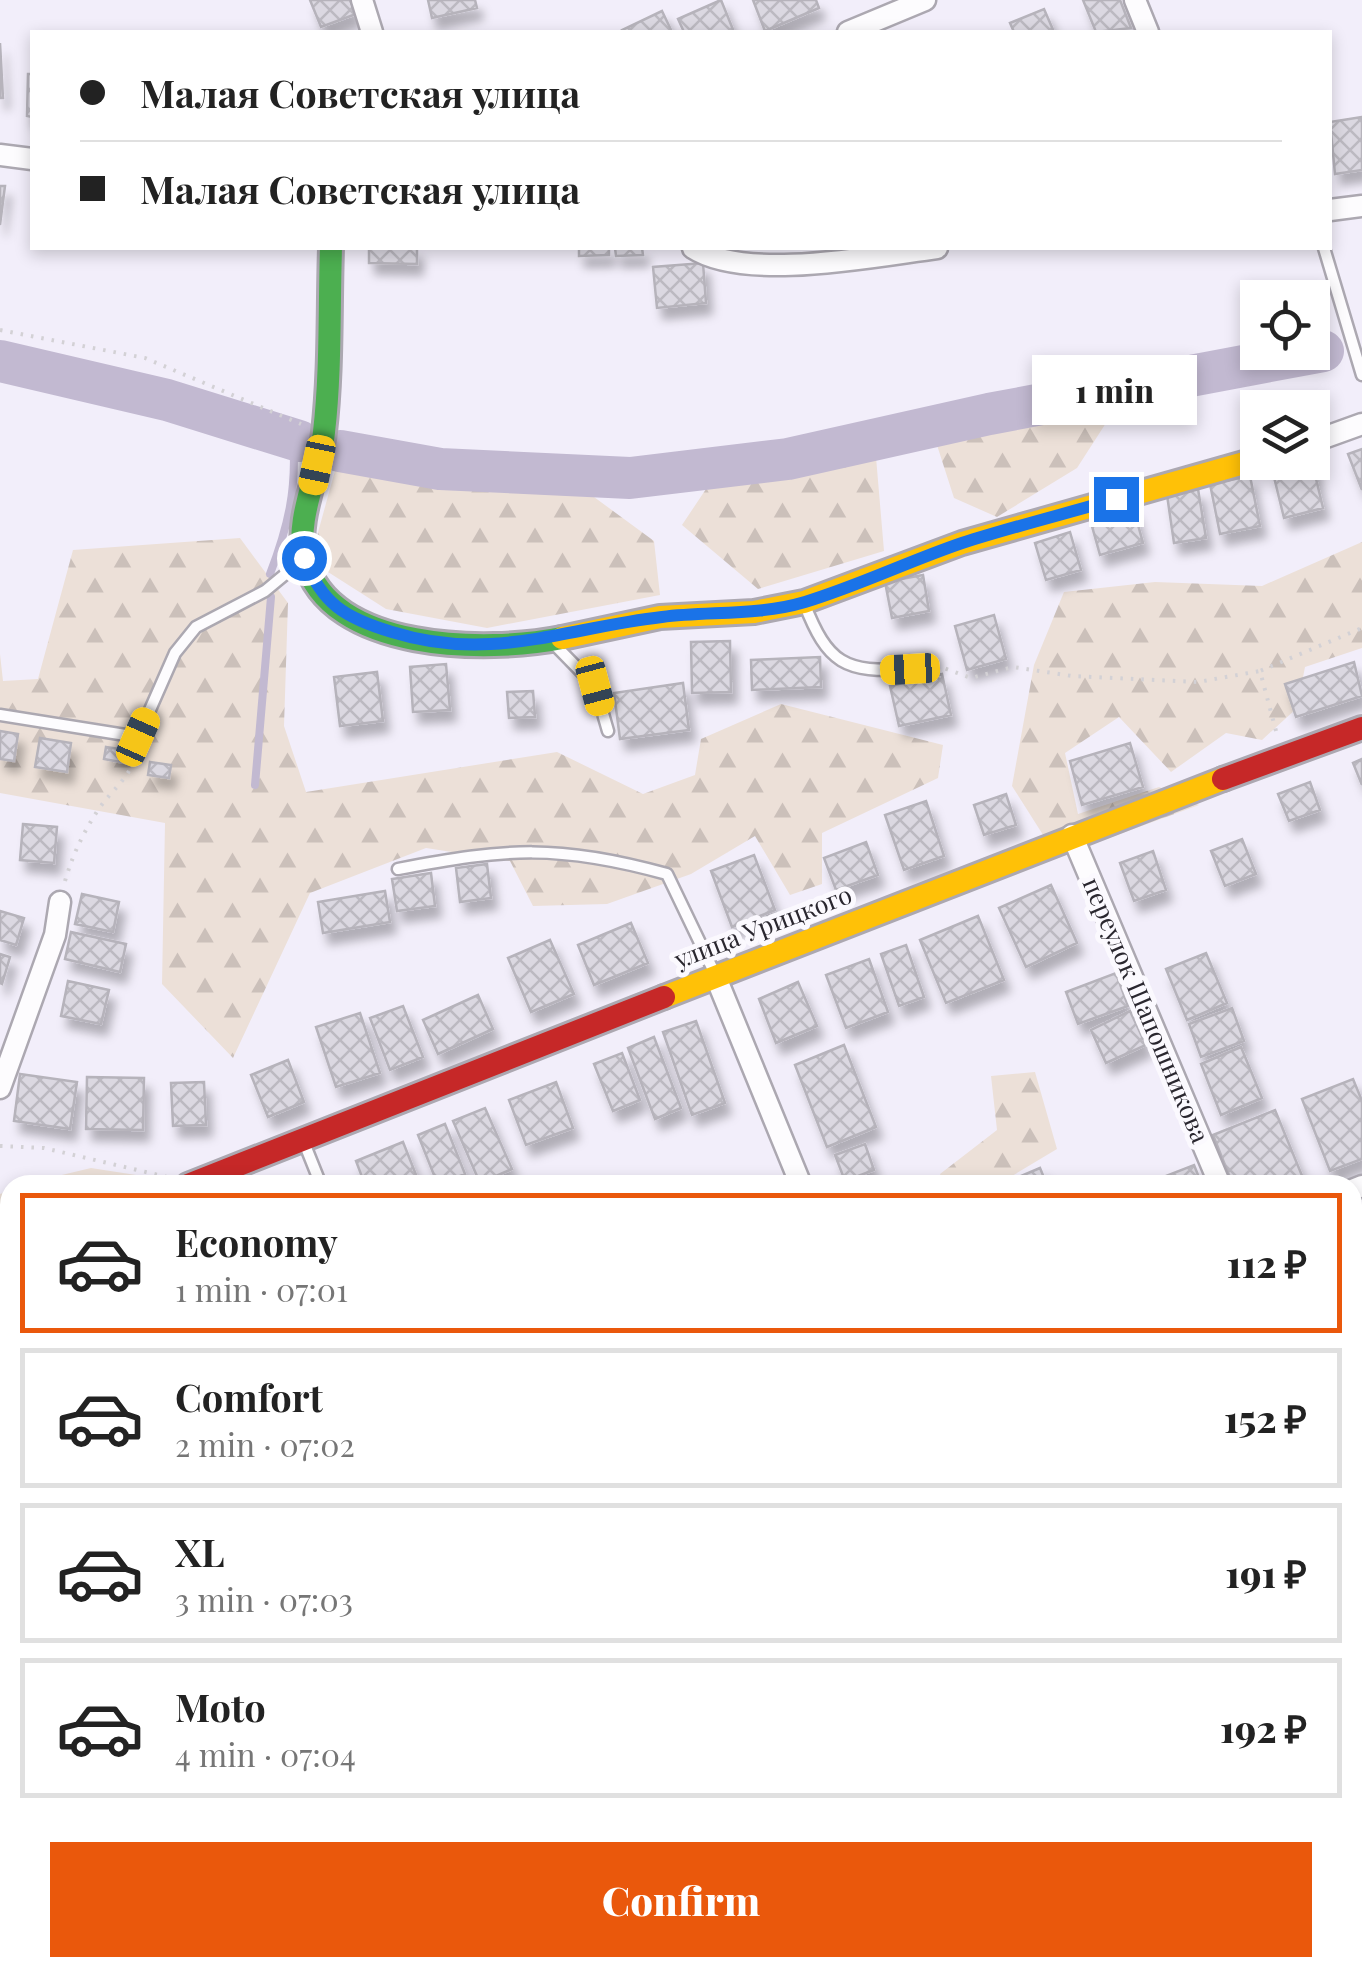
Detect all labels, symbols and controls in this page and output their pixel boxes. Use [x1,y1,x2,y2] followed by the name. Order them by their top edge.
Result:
[140,67,580,118] text: Малая Советская улица
[140,163,580,214] text: Малая Советская улица
[1240,280,1330,480] map controls
[1240,280,1330,370] button: locate
[1034,354,1198,424] callout: 1 min
[1075,368,1154,411] text: 1 min
[1240,390,1330,480] button: layers
[296,433,338,497] car
[1094,477,1139,522] route end
[282,536,327,581] route start
[879,652,941,686] car
[573,653,617,719] car
[112,703,164,771] car
[1076,872,1219,1148] street label: переулок Шапошникова
[668,877,856,975] street label: улица Урицкого
[175,1216,338,1267] text: Economy
[55,1218,145,1308] icon: car
[1227,1237,1307,1288] text: 112 ₽
[175,1267,348,1310] text: 1 min · 07:01
[175,1371,323,1422] text: Comfort
[55,1373,145,1463] icon: car
[1224,1392,1307,1443] text: 152 ₽
[175,1422,355,1465] text: 2 min · 07:02
[175,1526,224,1577] text: XL
[55,1528,145,1618] icon: car
[1225,1547,1307,1598] text: 191 ₽
[175,1577,353,1620] text: 3 min · 07:03
[175,1681,266,1732] text: Moto
[55,1683,145,1773] icon: car
[1220,1702,1307,1753] text: 192 ₽
[175,1732,356,1775] text: 4 min · 07:04
[50,1842,1312,1957] button: Confirm

